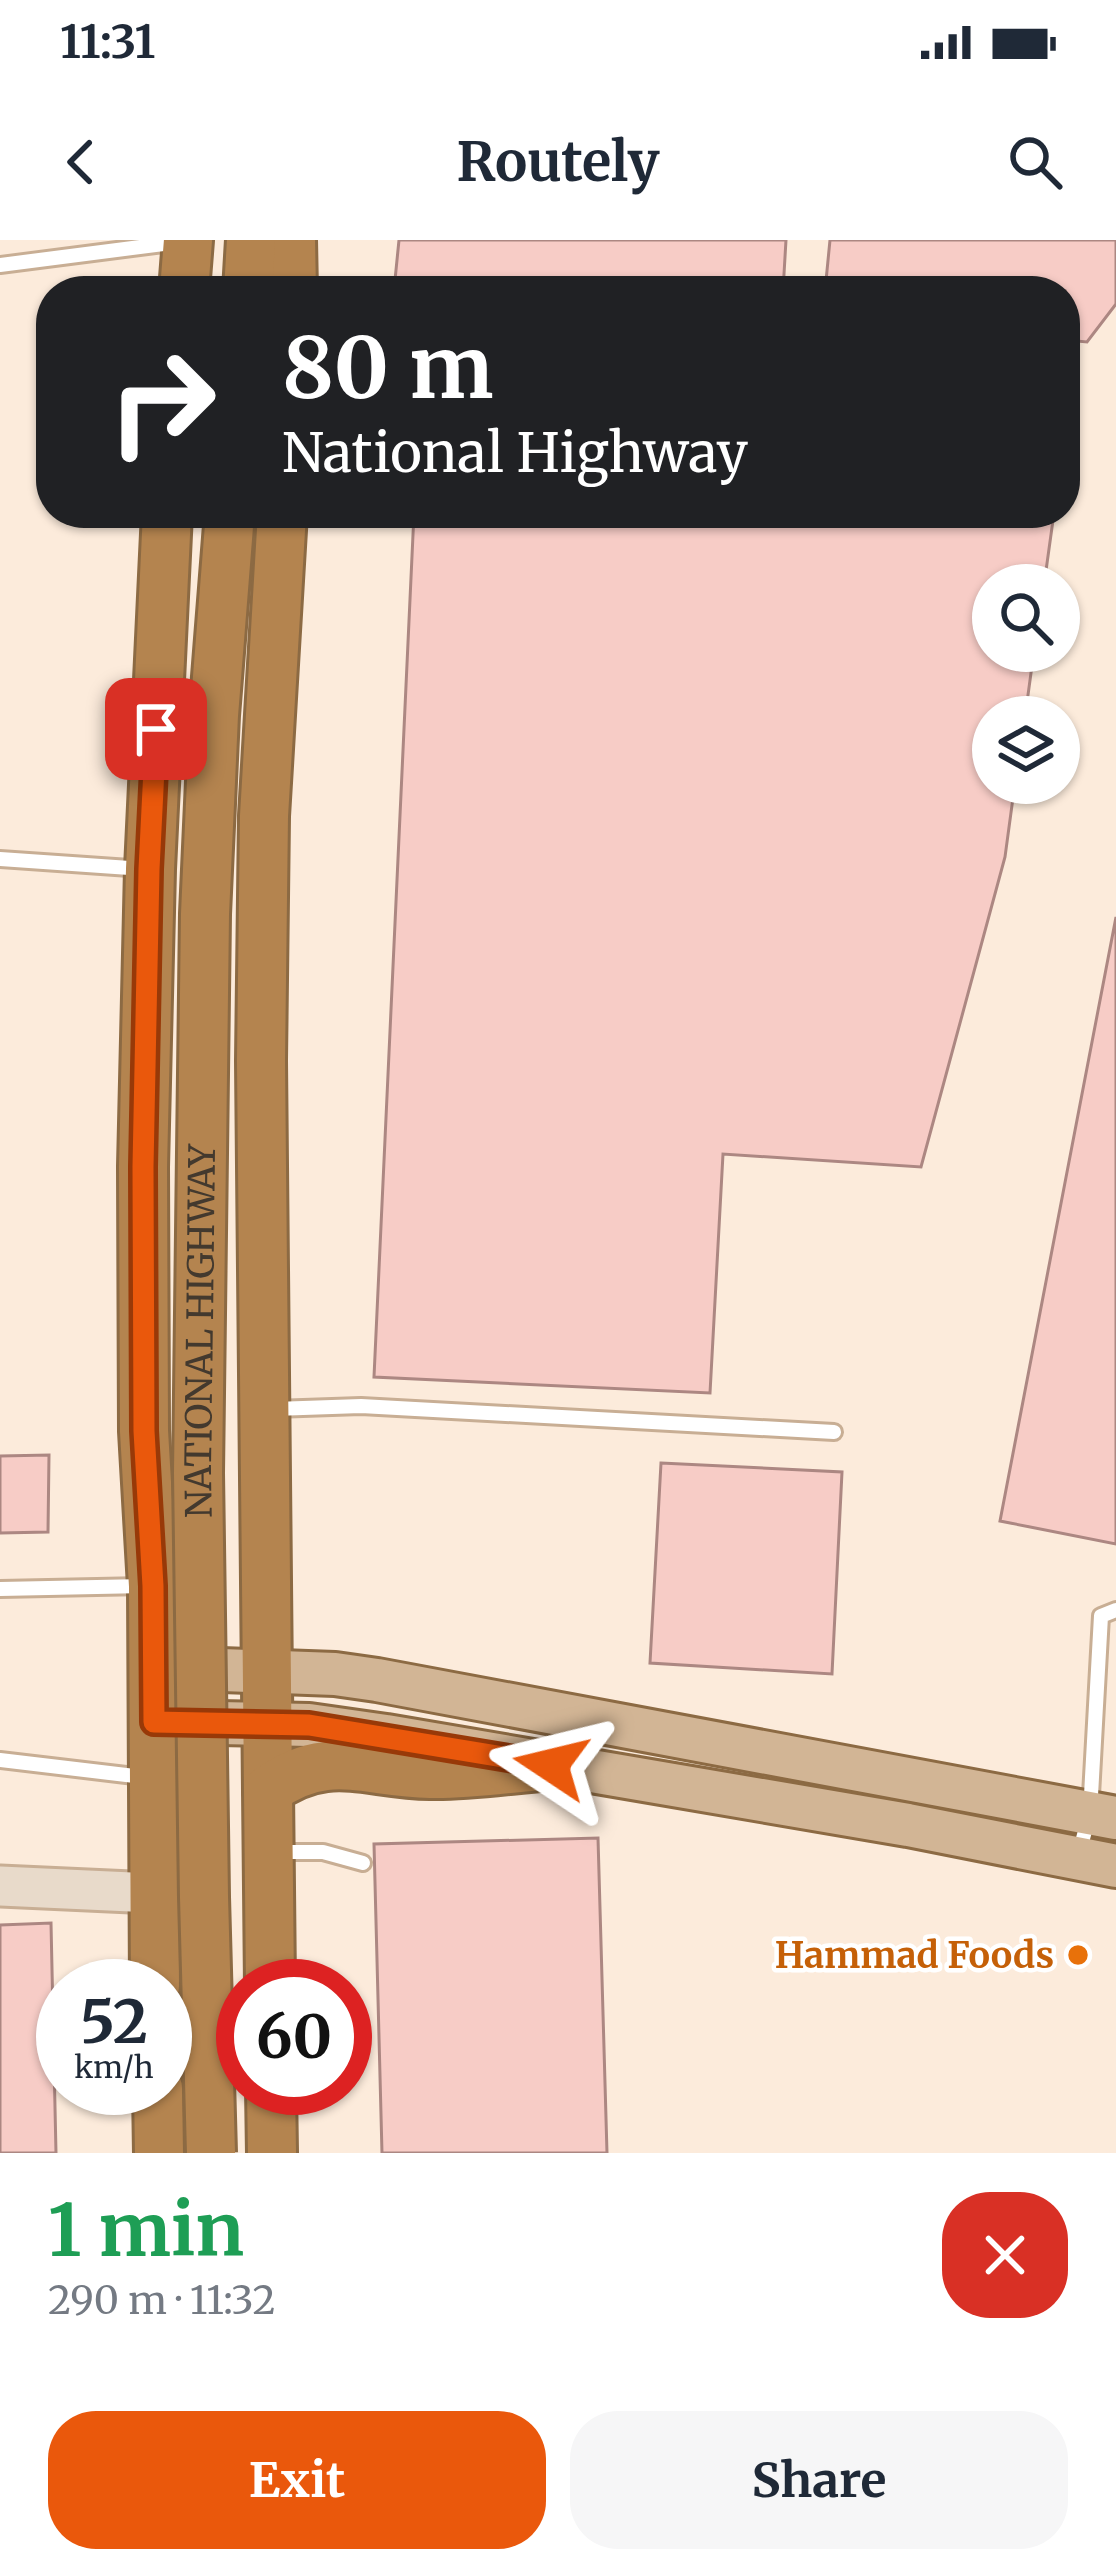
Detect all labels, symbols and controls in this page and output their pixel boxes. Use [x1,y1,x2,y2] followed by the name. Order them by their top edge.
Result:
[60,14,155,70] text: 11:31
[456,128,660,196] text: Routely
[48,129,114,195] icon: back
[1002,129,1068,195] icon: search
[282,315,494,421] text: 80 m
[84,324,240,480] icon: right
[282,419,748,487] text: National Highway
[972,564,1080,804] map controls
[972,564,1080,672] button: search
[105,678,207,780] pin
[123,696,189,762] icon: arrive
[972,696,1080,804] button: layers
[175,1143,225,1518] street label: NATIONAL HIGHWAY
[488,1702,614,1828] position arrow
[775,1933,1054,1978] place label: Hammad Foods
[1065,1942,1091,1968] marker: Hammad Foods
[216,1959,372,2115] speed limit sign: 60
[80,1984,148,2059] text: 52
[74,2048,154,2086] text: km/h
[48,2185,244,2276] text: 1 min
[942,2192,1068,2318] button: close
[48,2276,276,2325] text: 290 m · 11:32
[48,2411,546,2549] button: Exit
[570,2411,1068,2549] button: Share

